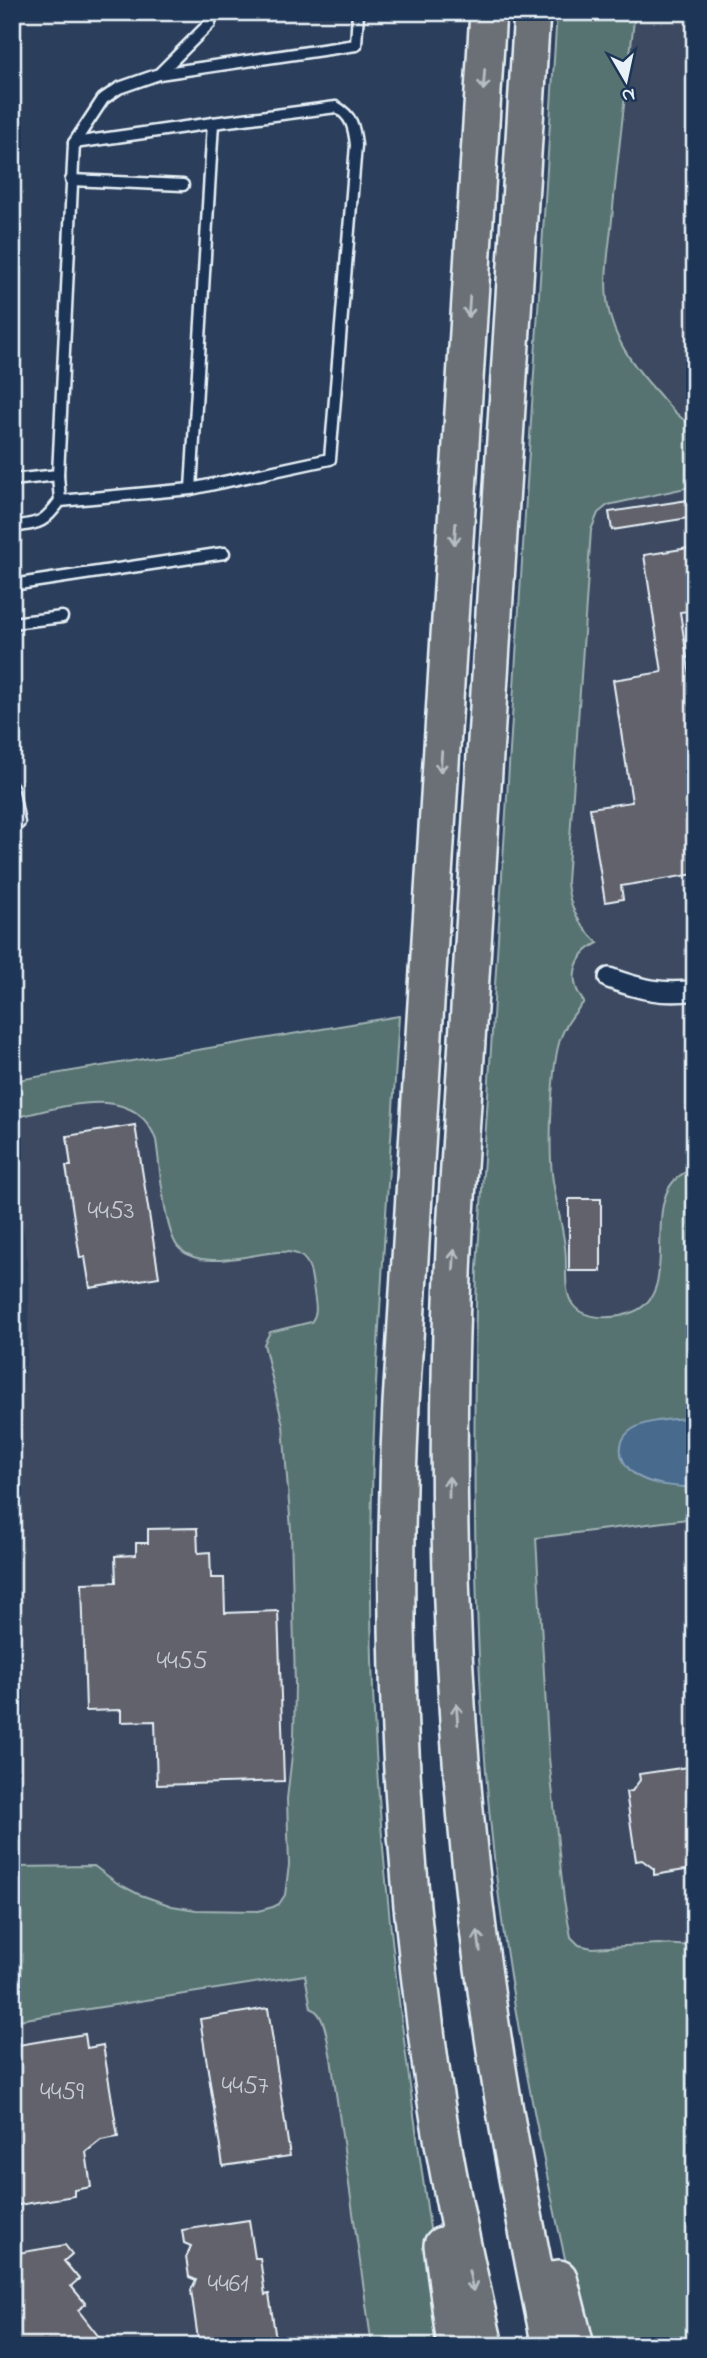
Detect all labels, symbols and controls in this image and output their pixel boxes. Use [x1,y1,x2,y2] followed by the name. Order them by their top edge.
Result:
[592,46,662,116] north arrow
[477,69,490,92] one-way arrow
[620,80,637,109] text: N
[463,296,476,319] one-way arrow
[448,523,461,545] one-way arrow
[434,750,447,772] one-way arrow
[87,1193,135,1231] house number: 4453
[448,1249,461,1271] one-way arrow
[442,1476,456,1499] one-way arrow
[156,1643,208,1681] house number: 4455
[451,1703,464,1726] one-way arrow
[473,1930,486,1953] one-way arrow
[221,2068,269,2106] house number: 4457
[40,2074,84,2112] house number: 4459
[207,2266,249,2304] house number: 4461
[464,2269,478,2292] one-way arrow

